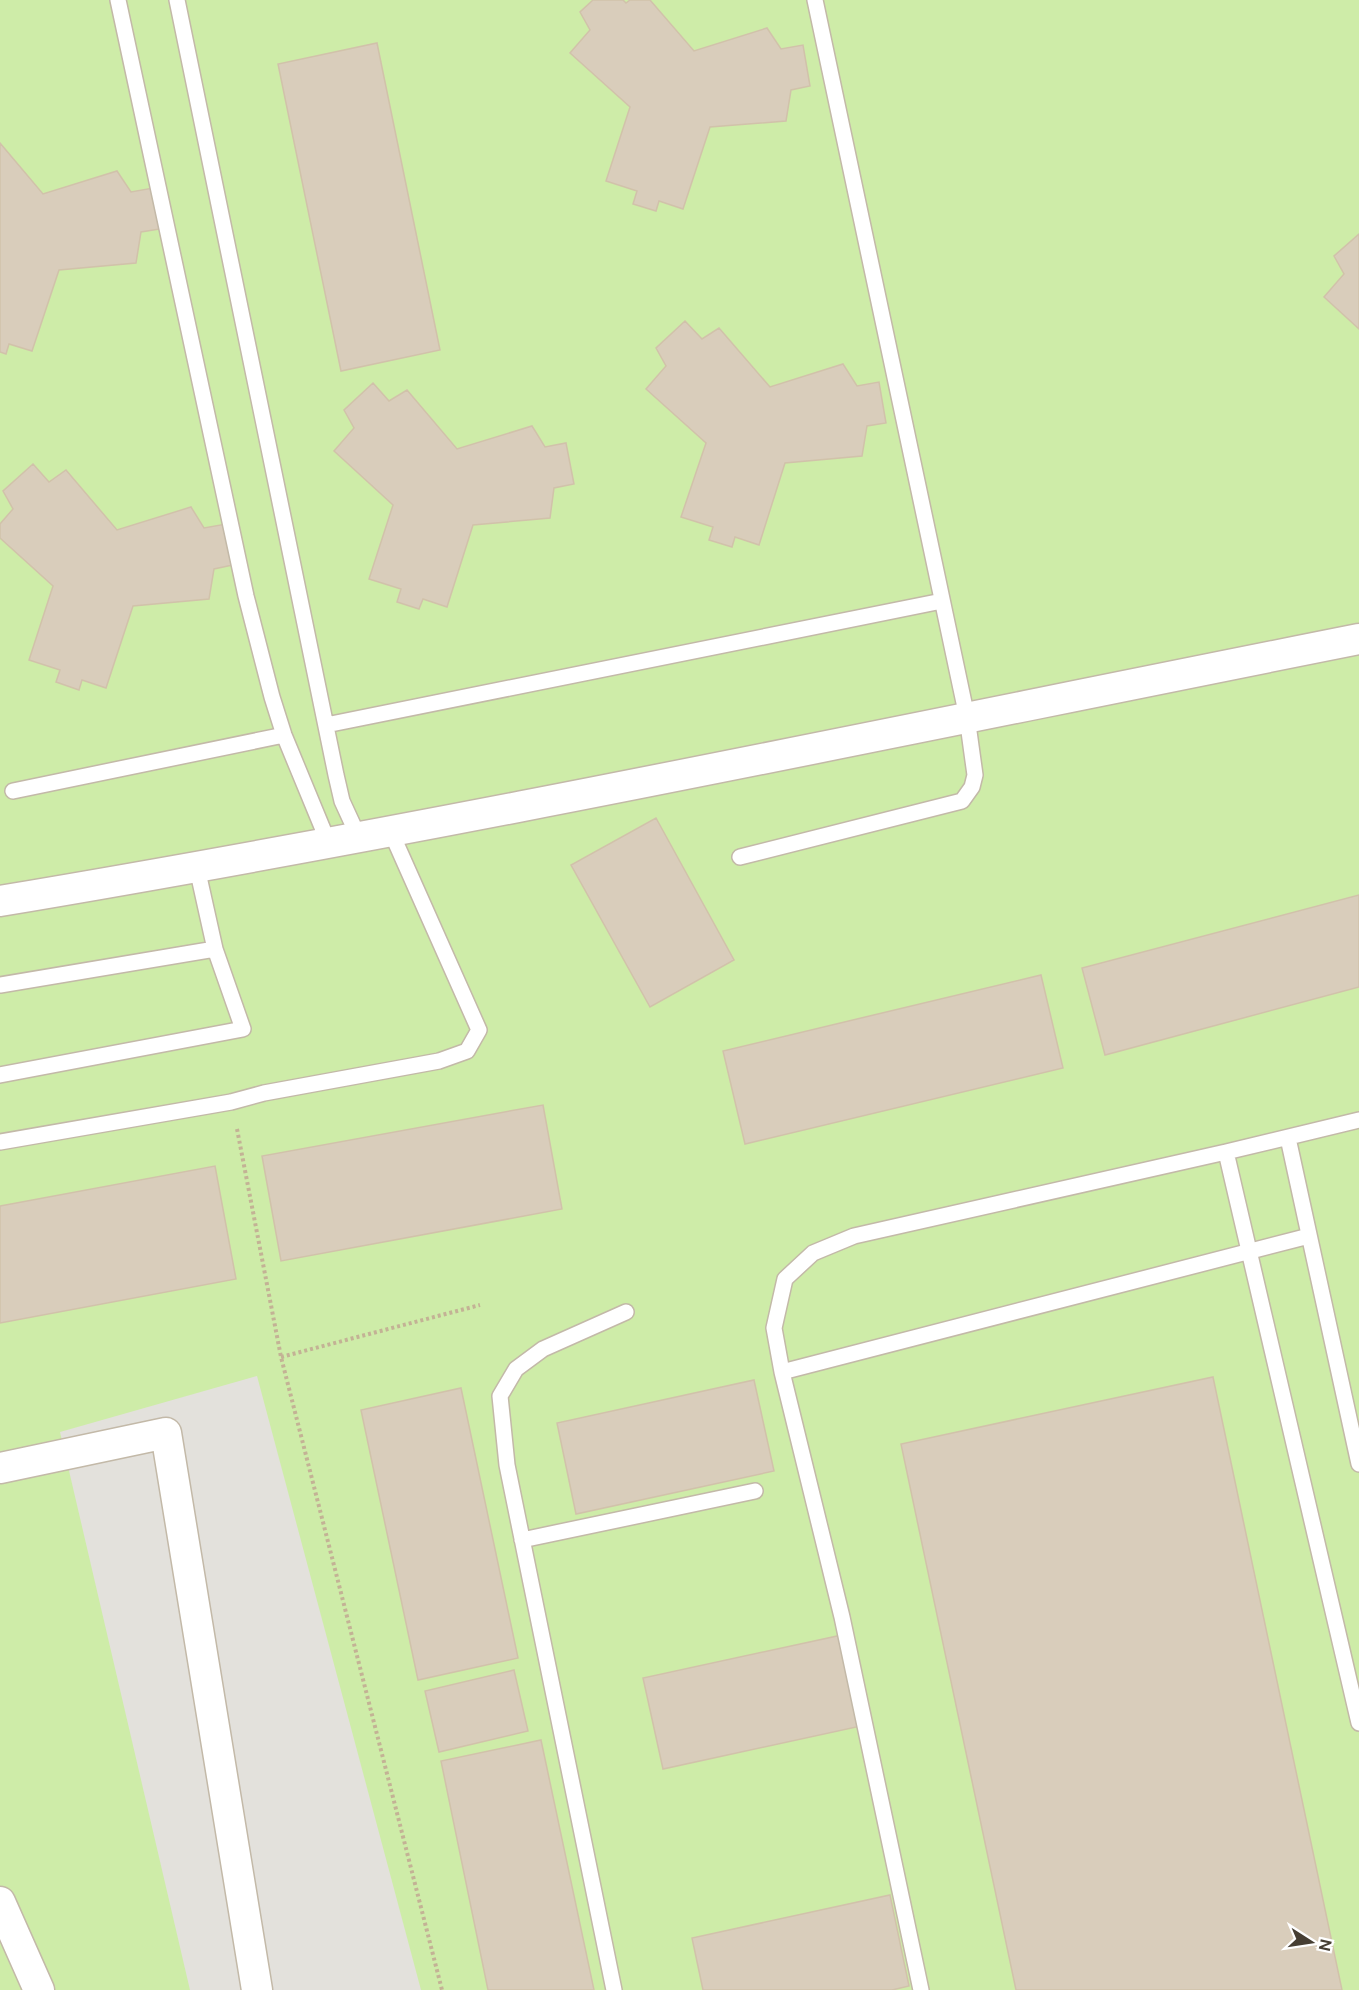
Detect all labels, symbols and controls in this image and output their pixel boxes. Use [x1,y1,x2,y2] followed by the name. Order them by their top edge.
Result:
[1281,1912,1341,1972] north arrow
[1314,1937,1337,1953] text: N

